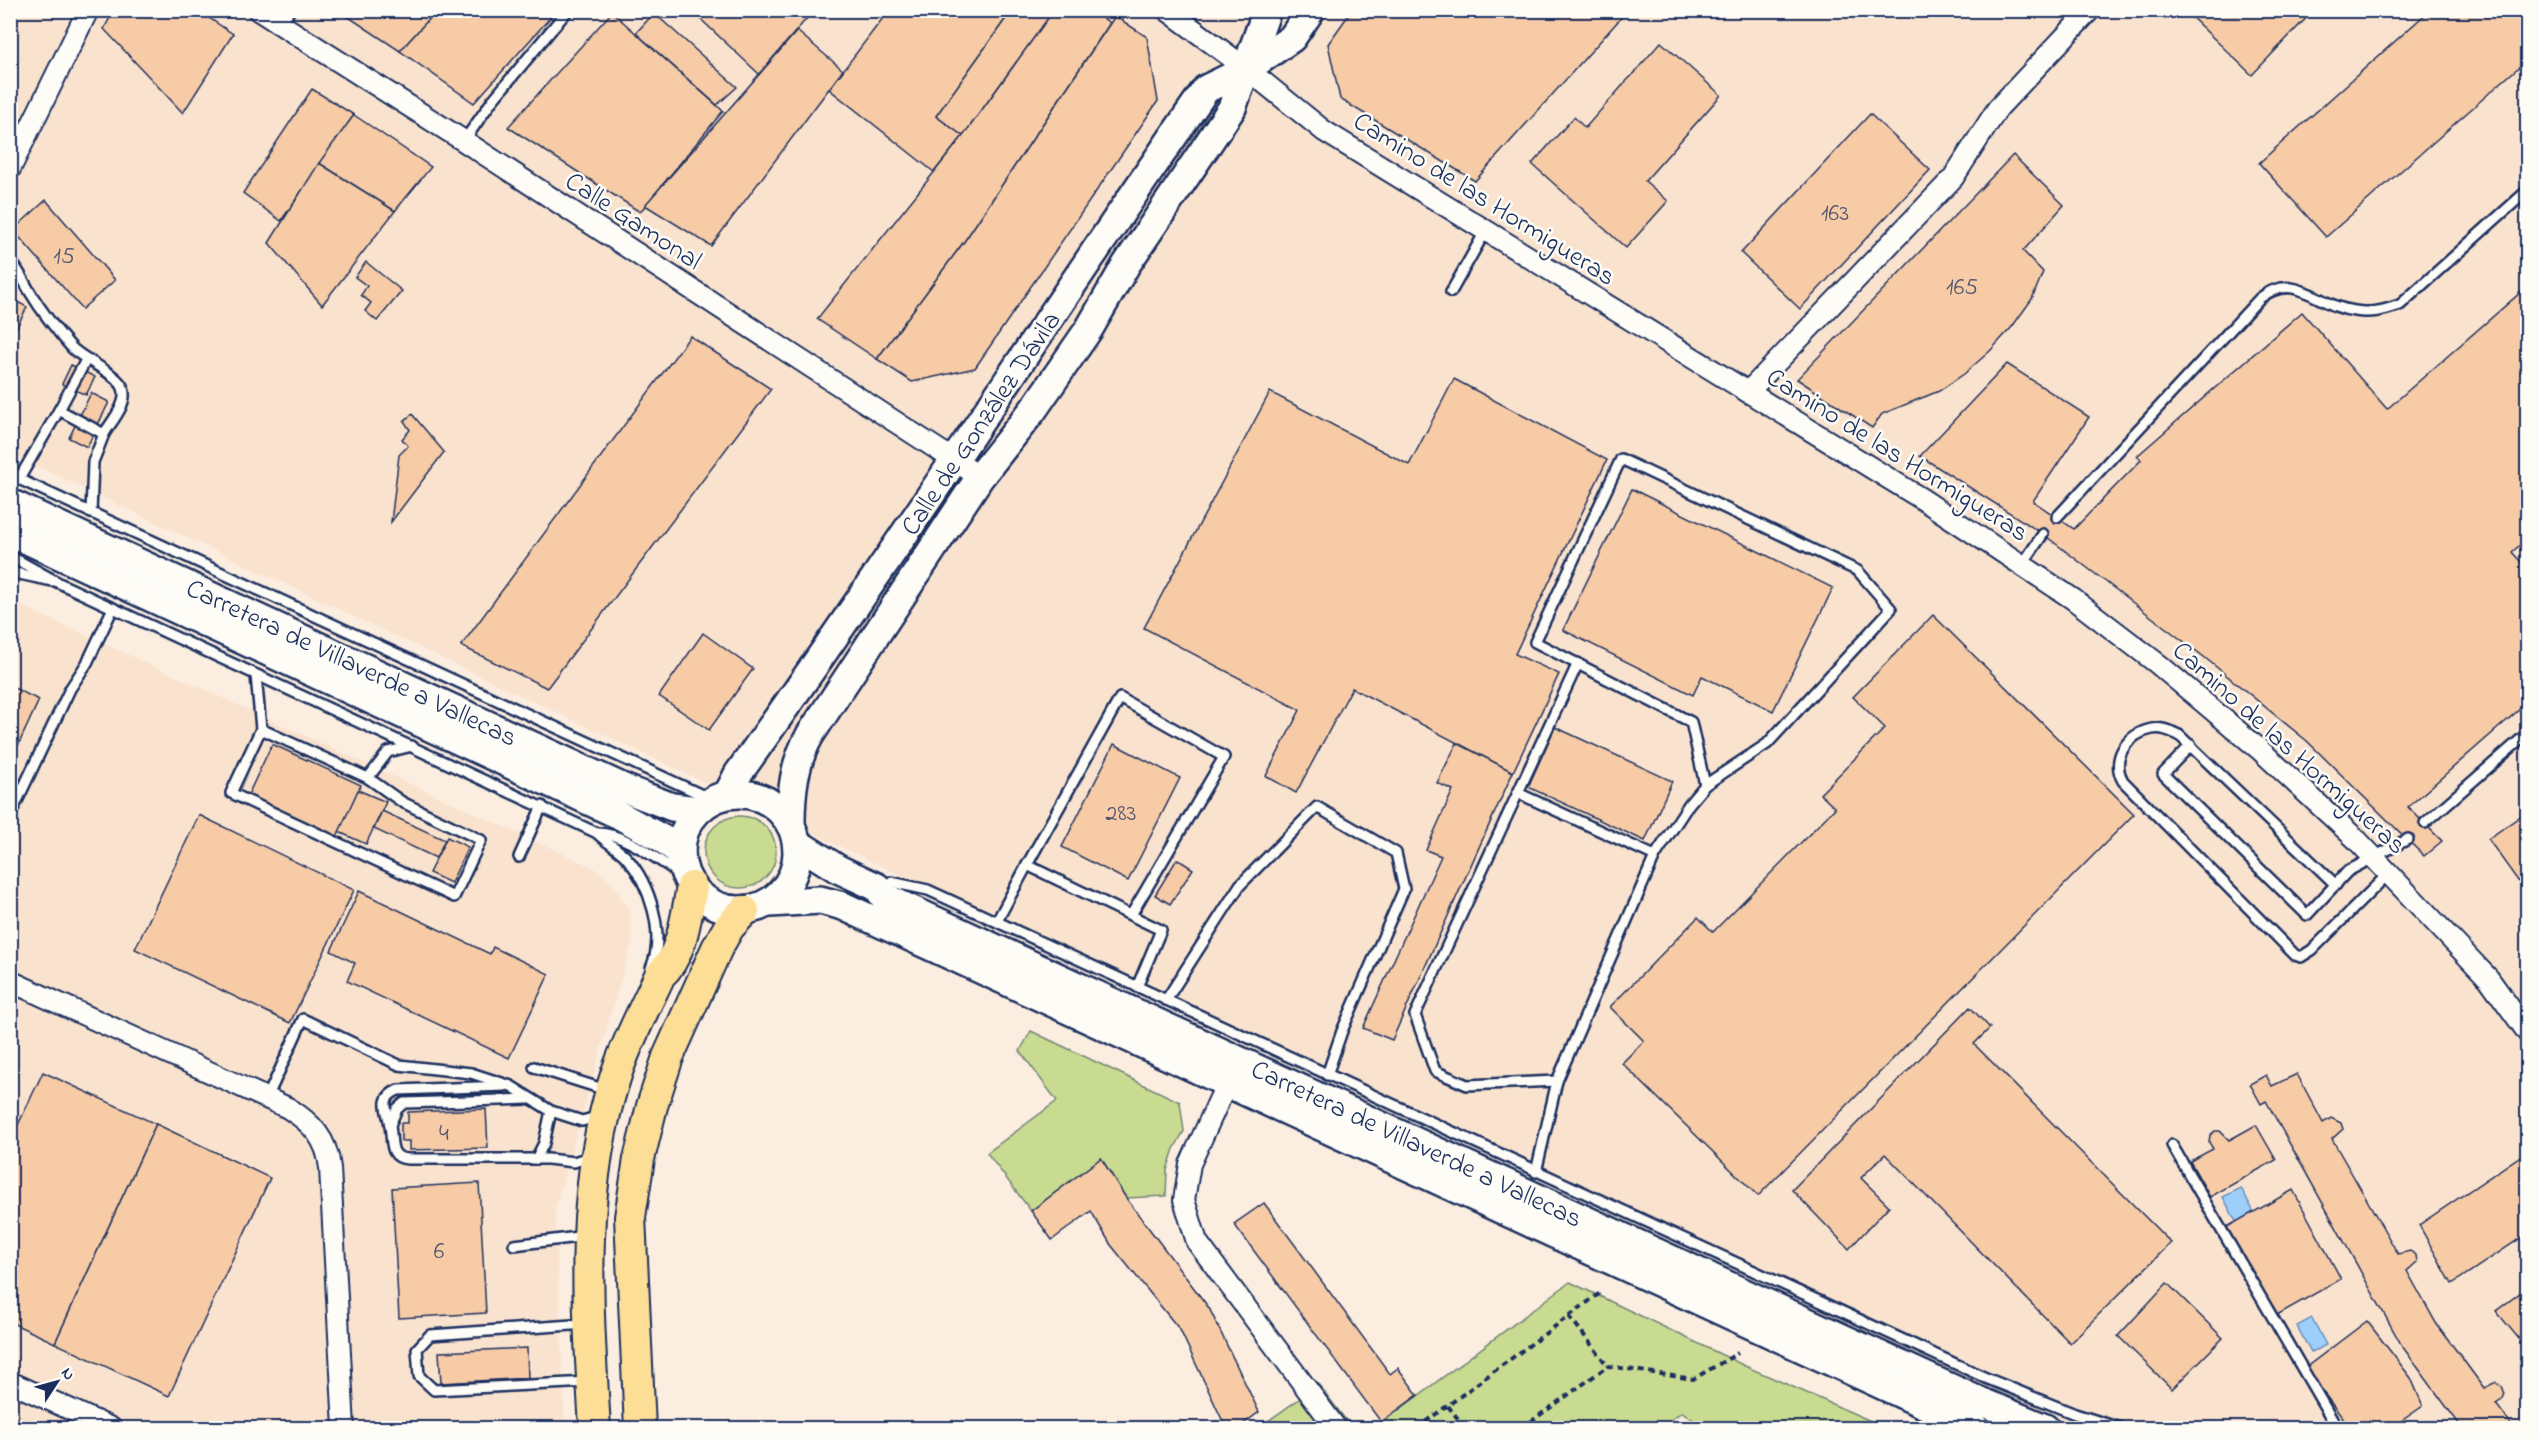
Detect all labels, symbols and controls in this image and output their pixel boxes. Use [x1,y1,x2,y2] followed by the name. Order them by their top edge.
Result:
[1345,103,1623,297] street label: Camino de las Hormigueras
[556,163,709,281] street label: Calle Gamonal
[1821,197,1849,232] house number: 163
[53,240,75,275] house number: 15
[1946,271,1978,306] house number: 165
[892,304,1072,544] street label: Calle de González Dávila
[1758,359,2036,553] street label: Camino de las Hormigueras
[179,570,523,758] street label: Carretera de Villaverde a Vallecas
[2163,633,2414,865] street label: Camino de las Hormigueras
[1106,797,1136,832] house number: 283
[1244,1051,1588,1239] street label: Carretera de Villaverde a Vallecas
[439,1117,449,1152] house number: 4
[434,1235,445,1270] house number: 6
[27,1352,87,1412] north arrow
[55,1363,81,1386] text: N

